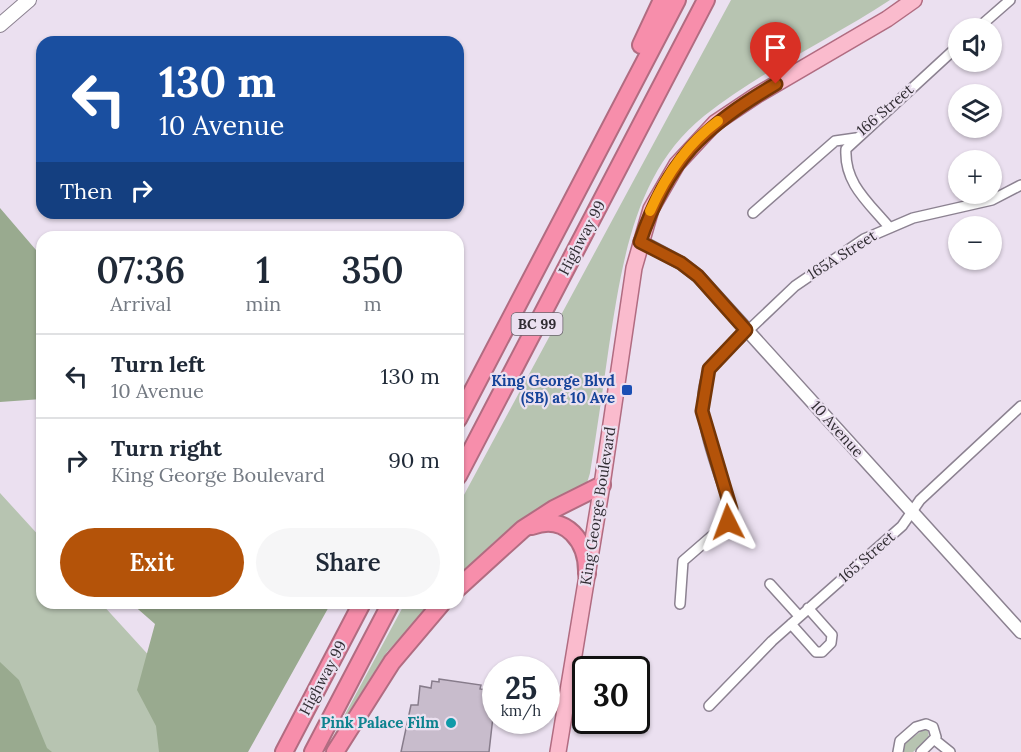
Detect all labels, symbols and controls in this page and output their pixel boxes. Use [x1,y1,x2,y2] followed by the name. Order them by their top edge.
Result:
[948,18,1002,270] map controls
[948,18,1002,72] button: sound
[750,22,801,84] pin
[759,31,792,64] icon: arrive
[159,55,276,109] text: 130 m
[60,60,138,138] icon: left
[852,80,917,140] street label: 166 Street
[948,84,1002,138] button: layers
[159,108,284,142] text: 10 Avenue
[948,150,1002,204] button: +
[125,174,158,207] icon: right
[60,177,113,205] text: Then
[554,197,609,278] street label: Highway 99
[948,216,1002,270] button: −
[804,226,880,283] street label: 165A Street
[96,247,185,293] text: 07:36
[256,247,270,293] text: 1
[341,247,404,293] text: 350
[110,291,171,316] text: Arrival
[246,291,281,316] text: min
[364,291,382,316] text: m
[512,313,562,335] road number: BC 99
[111,350,205,378] text: Turn left
[60,360,93,393] icon: left
[381,362,440,390] text: 130 m
[491,371,615,408] place label: King George Blvd (SB) at 10 Ave
[111,378,204,403] text: 10 Avenue
[620,383,634,397] marker: King George Blvd (SB) at 10 Ave
[807,396,868,461] street label: 10 Avenue
[576,425,619,587] street label: King George Boulevard
[111,434,222,462] text: Turn right
[60,444,93,477] icon: right
[388,446,440,474] text: 90 m
[111,462,325,487] text: King George Boulevard
[696,490,760,554] position arrow
[834,527,899,586] street label: 165 Street
[60,528,244,597] button: Exit
[256,528,440,597] button: Share
[295,637,350,718] street label: Highway 99
[572,656,650,734] speed limit sign: 30
[505,669,537,707] text: 25
[501,701,541,720] text: km/h
[321,713,439,732] place label: Pink Palace Film
[444,716,458,730] marker: Pink Palace Film

